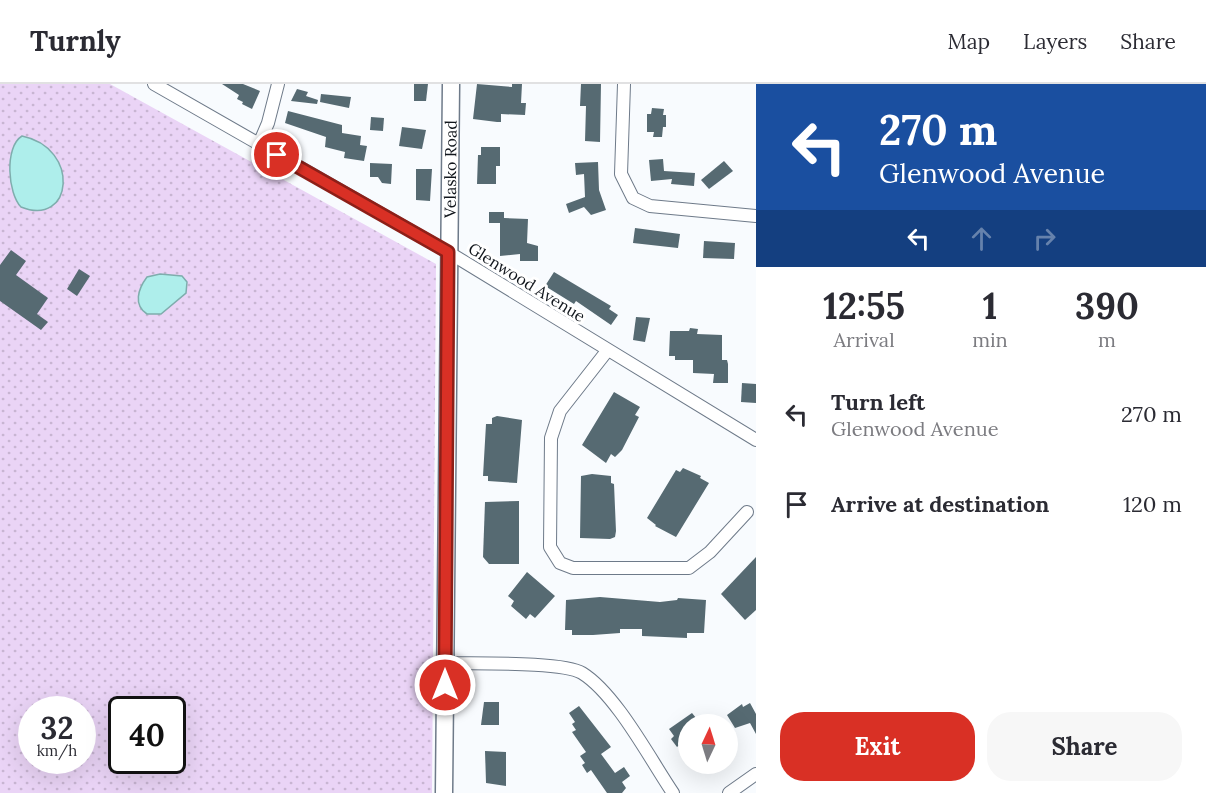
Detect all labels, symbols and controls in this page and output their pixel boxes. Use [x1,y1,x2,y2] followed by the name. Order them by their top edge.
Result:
[30,23,121,59] text: Turnly
[947,28,990,55] text: Map
[1023,28,1087,55] text: Layers
[1120,28,1176,55] text: Share
[879,103,997,157] text: 270 m
[780,108,858,186] icon: left
[440,120,461,219] street label: Velasko Road
[251,129,302,180] pin
[260,138,293,171] icon: arrive
[879,156,1105,190] text: Glenwood Avenue
[902,222,935,255] icon: left
[965,222,998,255] icon: ahead
[1028,222,1061,255] icon: right
[465,238,589,326] street label: Glenwood Avenue
[823,283,905,329] text: 12:55
[983,283,997,329] text: 1
[1075,283,1139,329] text: 390
[834,327,895,352] text: Arrival
[972,327,1008,352] text: min
[1098,327,1116,352] text: m
[831,388,925,416] text: Turn left
[780,398,813,431] icon: left
[1121,400,1182,428] text: 270 m
[831,416,999,441] text: Glenwood Avenue
[780,488,813,521] icon: arrive
[831,490,1049,518] text: Arrive at destination
[1123,490,1182,518] text: 120 m
[413,653,477,717] position arrow
[108,696,186,774] speed limit sign: 40
[41,709,73,747] text: 32
[780,712,975,781] button: Exit
[987,712,1182,781] button: Share
[678,714,738,774] north arrow
[678,714,738,774] map controls
[37,741,77,760] text: km/h

